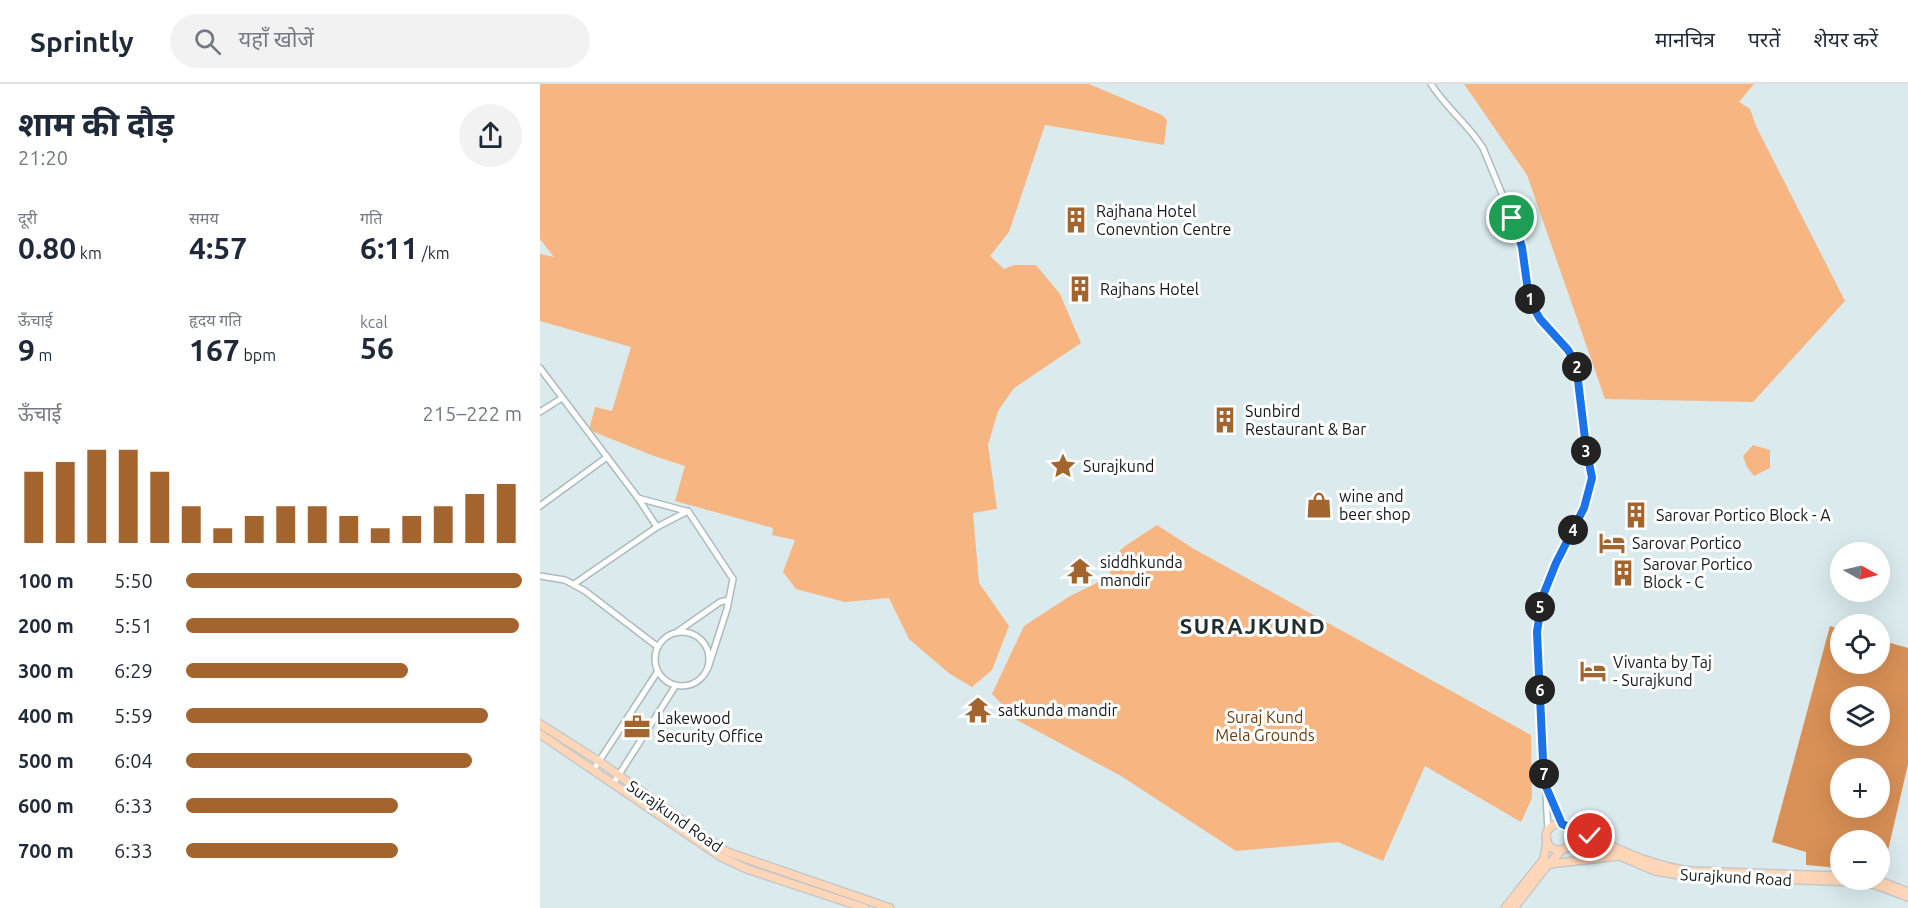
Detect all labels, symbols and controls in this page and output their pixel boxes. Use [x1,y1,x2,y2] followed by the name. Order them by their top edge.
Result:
[170,14,590,68] search box
[191,25,224,58] icon: search
[30,26,134,57] text: Sprintly
[239,26,314,51] text: यहाँ खोजें
[1655,27,1715,51] text: मानचित्र
[1748,27,1780,51] text: परतें
[1813,27,1878,51] text: शेयर करें
[459,104,522,167] button: share
[18,105,174,142] text: शाम की दौड़
[18,146,68,169] text: 21:20
[1486,192,1537,243] pin
[1495,201,1528,234] icon: arrive
[1096,202,1231,238] place label: Rajhana Hotel Conevntion Centre
[1061,205,1091,235] building icon: Rajhana Hotel Conevntion Centre
[18,209,37,227] text: दूरी
[189,209,219,227] text: समय
[360,209,382,227] text: गति
[18,231,76,265] text: 0.80
[189,231,247,265] text: 4:57
[360,231,418,265] text: 6:11
[76,244,102,262] text: km
[418,244,450,262] text: /km
[1065,274,1095,304] building icon: Rajhans Hotel
[1100,280,1199,298] place label: Rajhans Hotel
[1515,284,1545,314] pin: 1
[1525,290,1535,308] text: 1
[18,311,53,329] text: ऊँचाई
[189,311,242,329] text: हृदय गति
[360,313,388,331] text: kcal
[360,331,394,365] text: 56
[18,333,35,367] text: 9
[189,333,240,367] text: 167
[35,346,52,364] text: m
[240,346,276,364] text: bpm
[1562,352,1592,382] pin: 2
[1572,358,1582,376] text: 2
[18,402,61,425] text: ऊँचाई
[423,402,522,425] text: 215–222 m
[1245,402,1366,438] place label: Sunbird Restaurant & Bar
[1210,405,1240,435] building icon: Sunbird Restaurant & Bar
[1571,436,1601,466] pin: 3
[1581,442,1591,460] text: 3
[1048,451,1078,481] place icon: Surajkund
[1083,457,1154,475] place label: Surajkund
[1339,487,1411,523] place label: wine and beer shop
[1304,490,1334,520] shop icon: wine and beer shop
[1621,500,1651,530] building icon: Sarovar Portico Block - A
[1656,506,1831,524] place label: Sarovar Portico Block - A
[1558,515,1588,545] pin: 4
[1568,521,1578,539] text: 4
[1597,528,1627,558] hotel icon: Sarovar Portico
[1632,534,1742,552] place label: Sarovar Portico
[1830,542,1890,602] north arrow
[1830,542,1890,890] map controls
[1100,553,1183,589] place label: siddhkunda mandir
[1643,555,1753,591] place label: Sarovar Portico Block - C
[1065,556,1095,586] temple icon: siddhkunda mandir
[1608,558,1638,588] building icon: Sarovar Portico Block - C
[18,569,74,592] text: 100 m
[114,569,153,592] text: 5:50
[1525,592,1555,622] pin: 5
[1535,598,1545,616] text: 5
[1180,613,1326,638] district label: SURAJKUND
[18,614,74,637] text: 200 m
[114,614,153,637] text: 5:51
[1830,614,1890,674] button: locate
[1613,653,1712,689] place label: Vivanta by Taj - Surajkund
[1578,656,1608,686] hotel icon: Vivanta by Taj - Surajkund
[18,659,74,682] text: 300 m
[114,659,153,682] text: 6:29
[1525,675,1555,705] pin: 6
[1535,681,1545,699] text: 6
[1830,686,1890,746] button: layers
[963,695,993,725] temple icon: satkunda mandir
[998,701,1118,719] place label: satkunda mandir
[18,704,74,727] text: 400 m
[114,704,153,727] text: 5:59
[1215,708,1315,744] park label: Suraj Kund Mela Grounds
[657,709,763,745] place label: Lakewood Security Office
[622,712,652,742] office icon: Lakewood Security Office
[18,749,74,772] text: 500 m
[114,749,153,772] text: 6:04
[1830,758,1890,818] button: +
[1529,759,1559,789] pin: 7
[1539,765,1549,783] text: 7
[624,777,726,855] street label: Surajkund Road
[18,794,74,817] text: 600 m
[114,794,153,817] text: 6:33
[1564,810,1615,861] pin
[1573,819,1606,852] icon: check
[1830,830,1890,890] button: −
[18,839,74,862] text: 700 m
[114,839,153,862] text: 6:33
[1680,865,1792,889] street label: Surajkund Road

